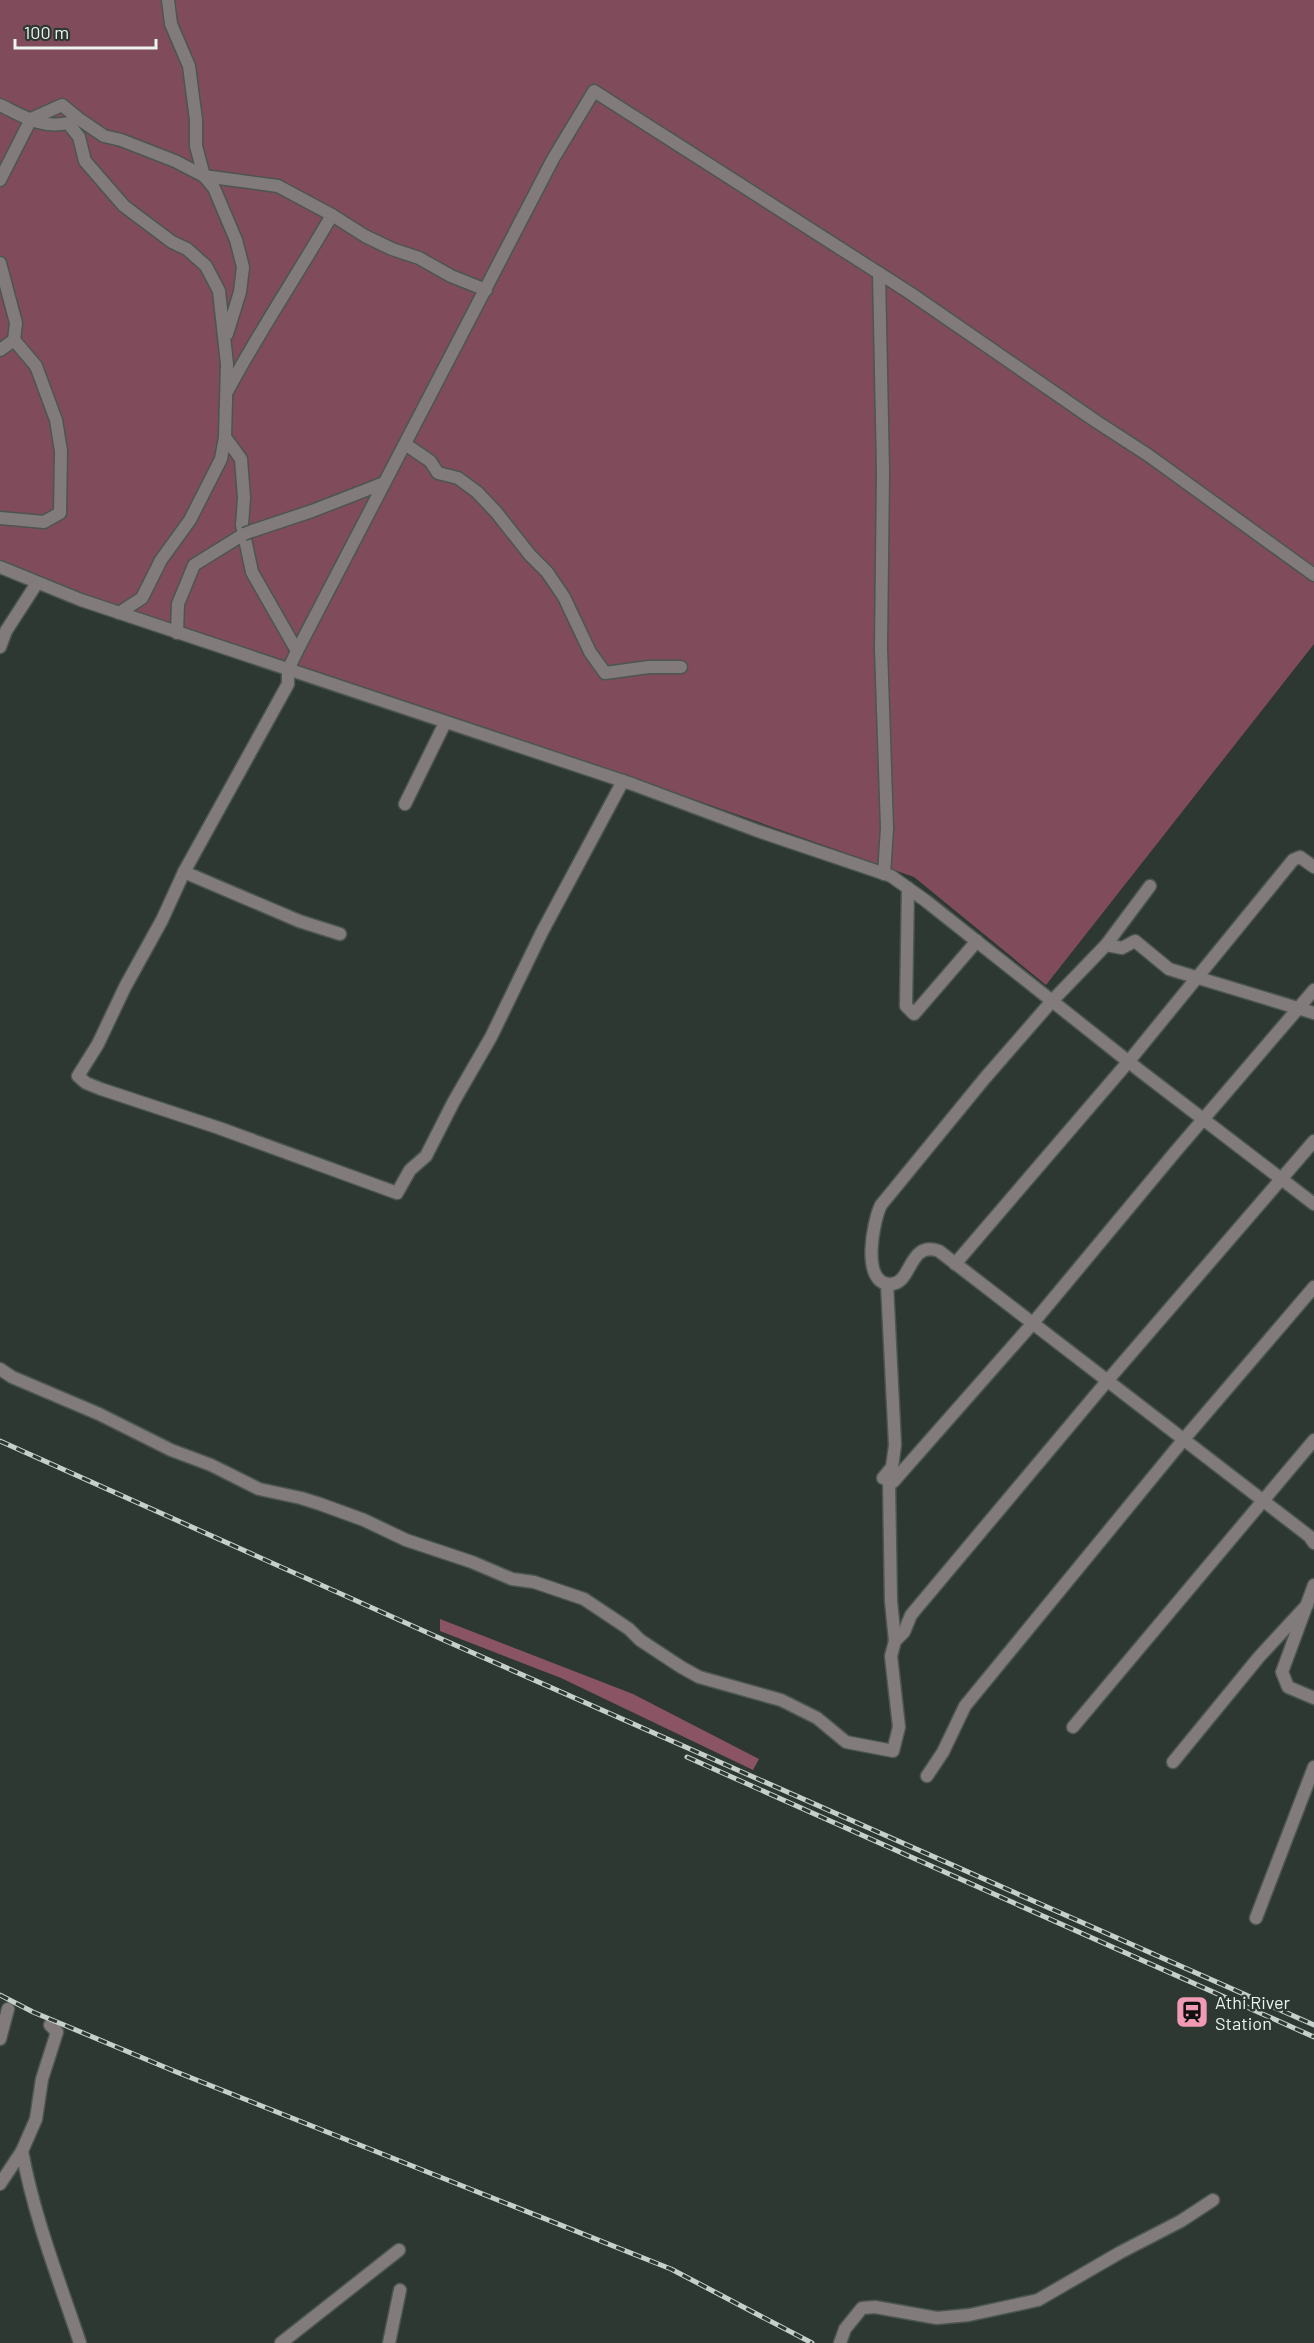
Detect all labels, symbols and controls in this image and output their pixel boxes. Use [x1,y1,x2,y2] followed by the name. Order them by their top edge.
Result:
[15,12,156,50] scale bar
[24,21,69,43] text: 100 m
[1215,1991,1291,2034] place label: Athi River Station
[1174,1994,1210,2030] station icon: Athi River Station

